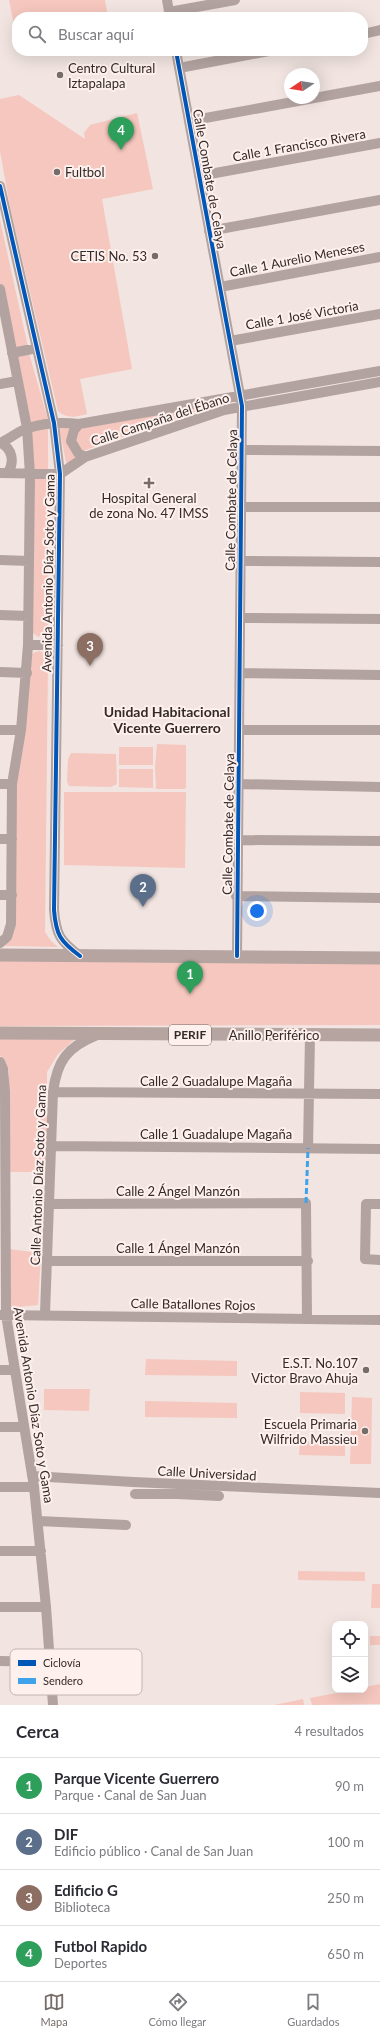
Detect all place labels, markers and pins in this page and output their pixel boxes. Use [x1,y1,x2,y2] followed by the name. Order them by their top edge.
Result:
[68,60,155,91] place label: Centro Cultural Iztapalapa
[55,70,65,80] marker: Centro Cultural Iztapalapa
[108,117,134,150] pin: 4
[65,164,105,180] place label: Fultbol
[52,167,62,177] marker: Fultbol
[71,248,147,264] place label: CETIS No. 53
[150,251,160,261] marker: CETIS No. 53
[143,477,155,489] marker: Hospital General de zona No. 47 IMSS
[89,490,209,521] place label: Hospital General de zona No. 47 IMSS
[77,633,103,666] pin: 3
[130,874,156,907] pin: 2
[177,961,203,994] pin: 1
[251,1355,358,1386] place label: E.S.T. No.107 Victor Bravo Ahuja
[361,1365,371,1375] marker: E.S.T. No.107 Victor Bravo Ahuja
[260,1416,357,1447] place label: Escuela Primaria Wilfrido Massieu
[360,1426,370,1436] marker: Escuela Primaria Wilfrido Massieu

